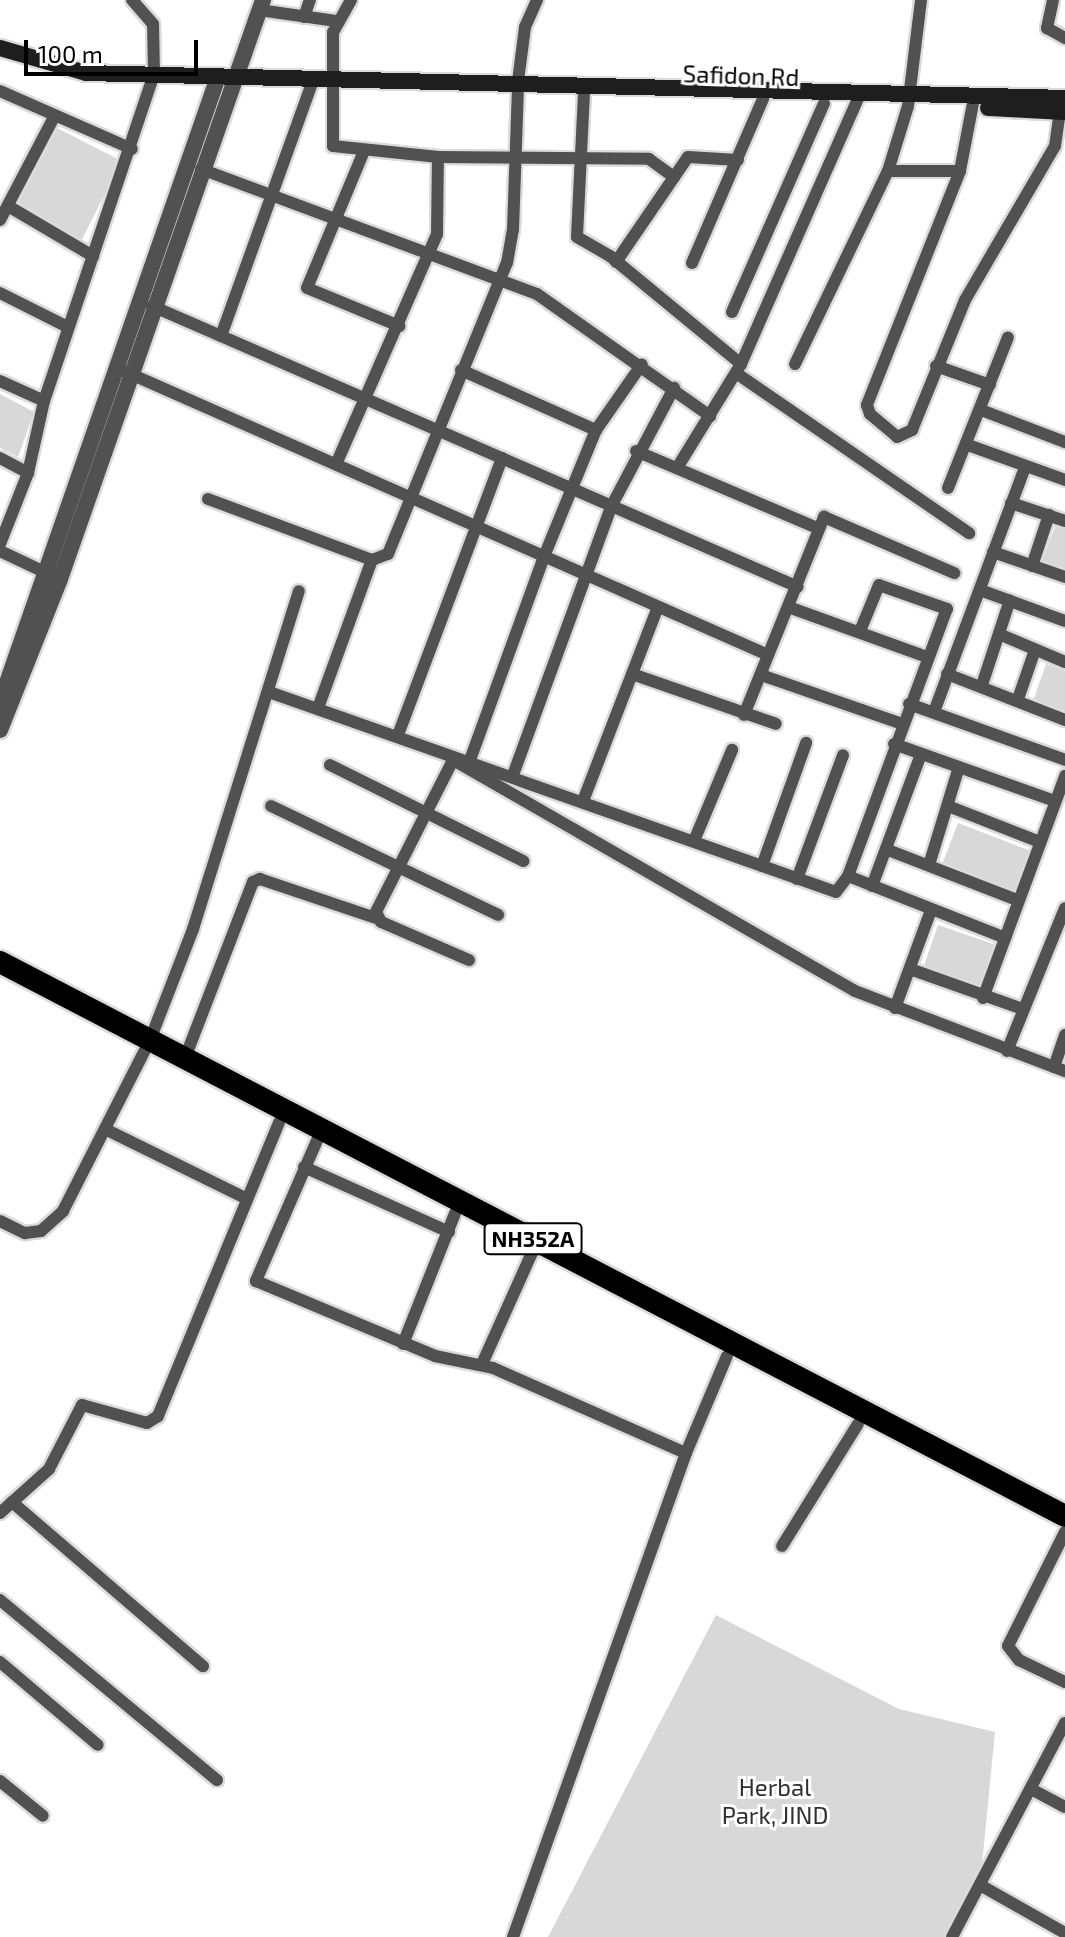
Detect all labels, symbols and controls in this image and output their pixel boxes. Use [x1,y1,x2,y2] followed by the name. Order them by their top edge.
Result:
[28,24,202,74] scale bar
[38,39,103,68] text: 100 m
[682,59,800,91] street label: Safidon Rd
[483,1221,583,1257] road number: NH352A
[721,1773,829,1829] park label: Herbal Park, JIND

